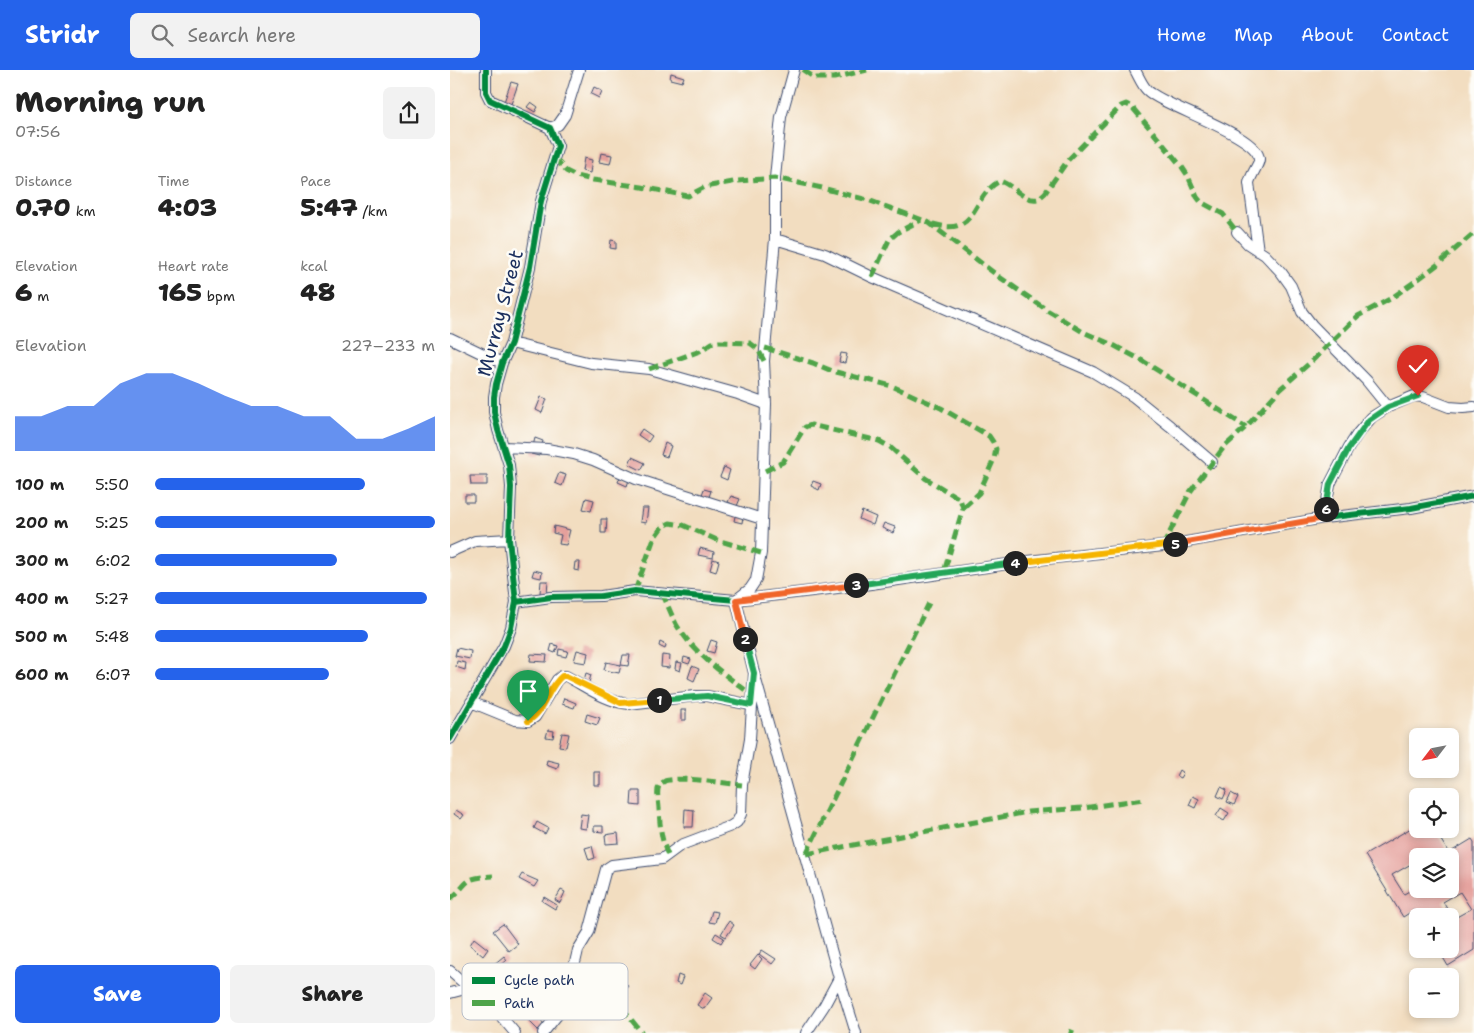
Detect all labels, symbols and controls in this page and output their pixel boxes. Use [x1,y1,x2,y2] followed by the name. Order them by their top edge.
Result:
[130,13,480,58] search box
[25,19,100,51] text: Stridr
[148,21,176,49] icon: search
[188,23,296,48] text: Search here
[1157,23,1206,47] text: Home
[1234,23,1273,47] text: Map
[1301,23,1354,47] text: About
[1382,23,1449,47] text: Contact
[15,83,205,121] text: Morning run
[383,87,435,139] button: share
[15,121,61,142] text: 07:56
[15,172,72,190] text: Distance
[158,172,190,190] text: Time
[300,172,331,190] text: Pace
[15,190,71,224] text: 0.70
[158,190,217,224] text: 4:03
[300,190,358,224] text: 5:47
[71,202,95,220] text: km
[358,202,388,220] text: /km
[471,247,529,379] street label: Murray Street
[15,257,78,275] text: Elevation
[158,257,229,275] text: Heart rate
[300,257,328,275] text: kcal
[15,275,33,309] text: 6
[158,275,202,309] text: 165
[300,275,335,309] text: 48
[33,287,49,305] text: m
[202,287,235,305] text: bpm
[15,335,87,356] text: Elevation
[341,335,435,356] text: 227–233 m
[1397,345,1439,396] pin
[1404,352,1432,380] icon: check
[15,474,64,495] text: 100 m
[95,474,129,495] text: 5:50
[1314,496,1338,522] pin: 6
[1322,500,1331,518] text: 6
[15,512,68,533] text: 200 m
[95,512,128,533] text: 5:25
[1162,532,1188,556] pin: 5
[1171,535,1180,553] text: 5
[15,550,69,571] text: 300 m
[95,550,131,571] text: 6:02
[1002,550,1028,576] pin: 4
[1011,554,1020,572] text: 4
[844,572,868,598] pin: 3
[852,576,861,594] text: 3
[15,588,69,609] text: 400 m
[95,588,129,609] text: 5:27
[15,626,67,647] text: 500 m
[95,626,130,647] text: 5:48
[732,626,758,652] pin: 2
[741,630,750,648] text: 2
[15,664,69,685] text: 600 m
[95,664,131,685] text: 6:07
[507,670,549,721] pin
[514,677,542,705] icon: arrive
[646,688,672,712] pin: 1
[656,691,663,709] text: 1
[1409,728,1459,778] north arrow
[1409,728,1459,1018] map controls
[1409,788,1459,838] button: locate
[1409,848,1459,898] button: layers
[1409,908,1459,958] button: +
[462,963,628,1020] legend
[15,965,220,1023] button: Save
[230,965,435,1023] button: Share
[1409,968,1459,1018] button: −
[504,971,575,989] text: Cycle path
[504,994,535,1012] text: Path

